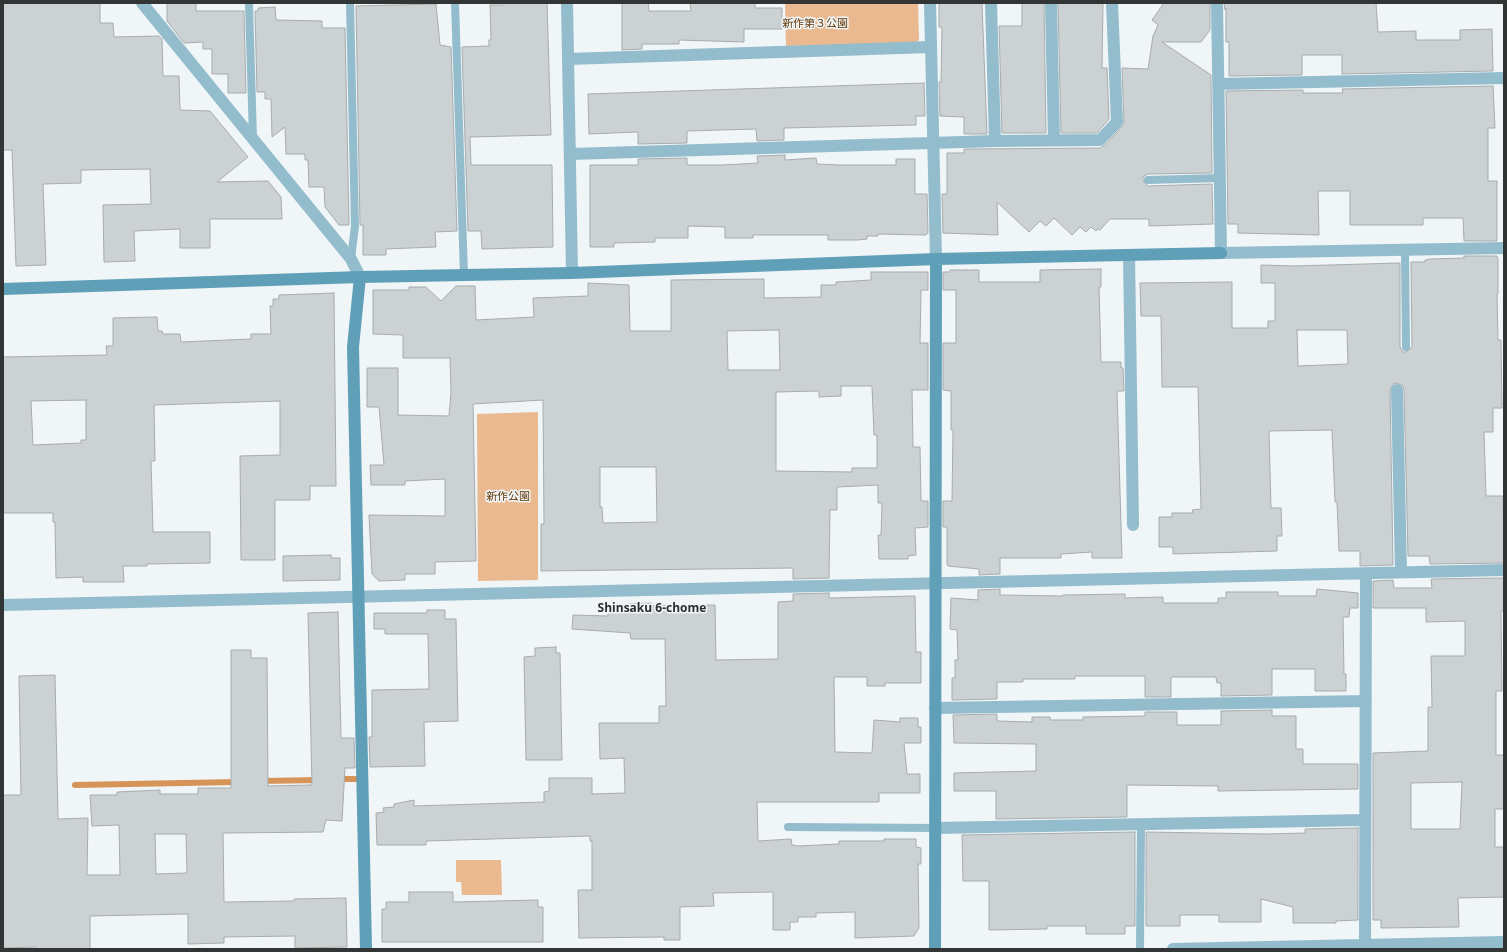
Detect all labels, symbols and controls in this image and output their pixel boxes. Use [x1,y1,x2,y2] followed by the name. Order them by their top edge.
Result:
[782,17,848,31] park label: 新作第３公園
[486,490,530,504] park label: 新作公園
[598,602,706,616] district label: Shinsaku 6-chome

